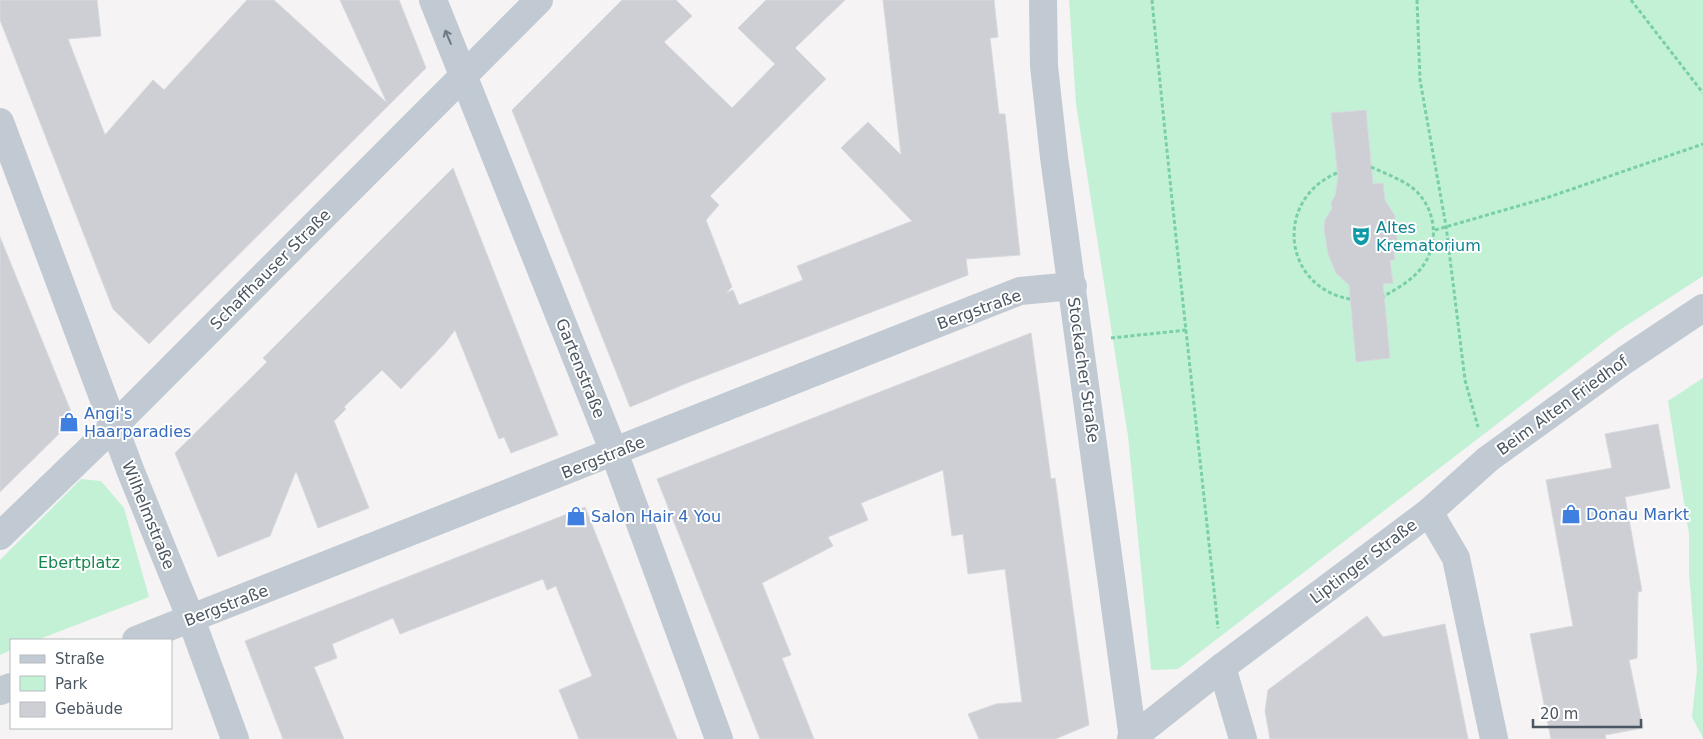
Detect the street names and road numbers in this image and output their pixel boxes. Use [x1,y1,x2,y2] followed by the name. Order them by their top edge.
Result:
[206,205,335,334] street label: Schaffhauser Straße
[934,285,1024,333] street label: Bergstraße
[1064,296,1103,444] street label: Stockacher Straße
[552,316,609,421] street label: Gartenstraße
[1493,351,1632,459] street label: Beim Alten Friedhof
[559,432,648,483] street label: Bergstraße
[118,458,179,572] street label: Wilhelmstraße
[1306,515,1420,608] street label: Liptinger Straße
[182,581,271,630] street label: Bergstraße

